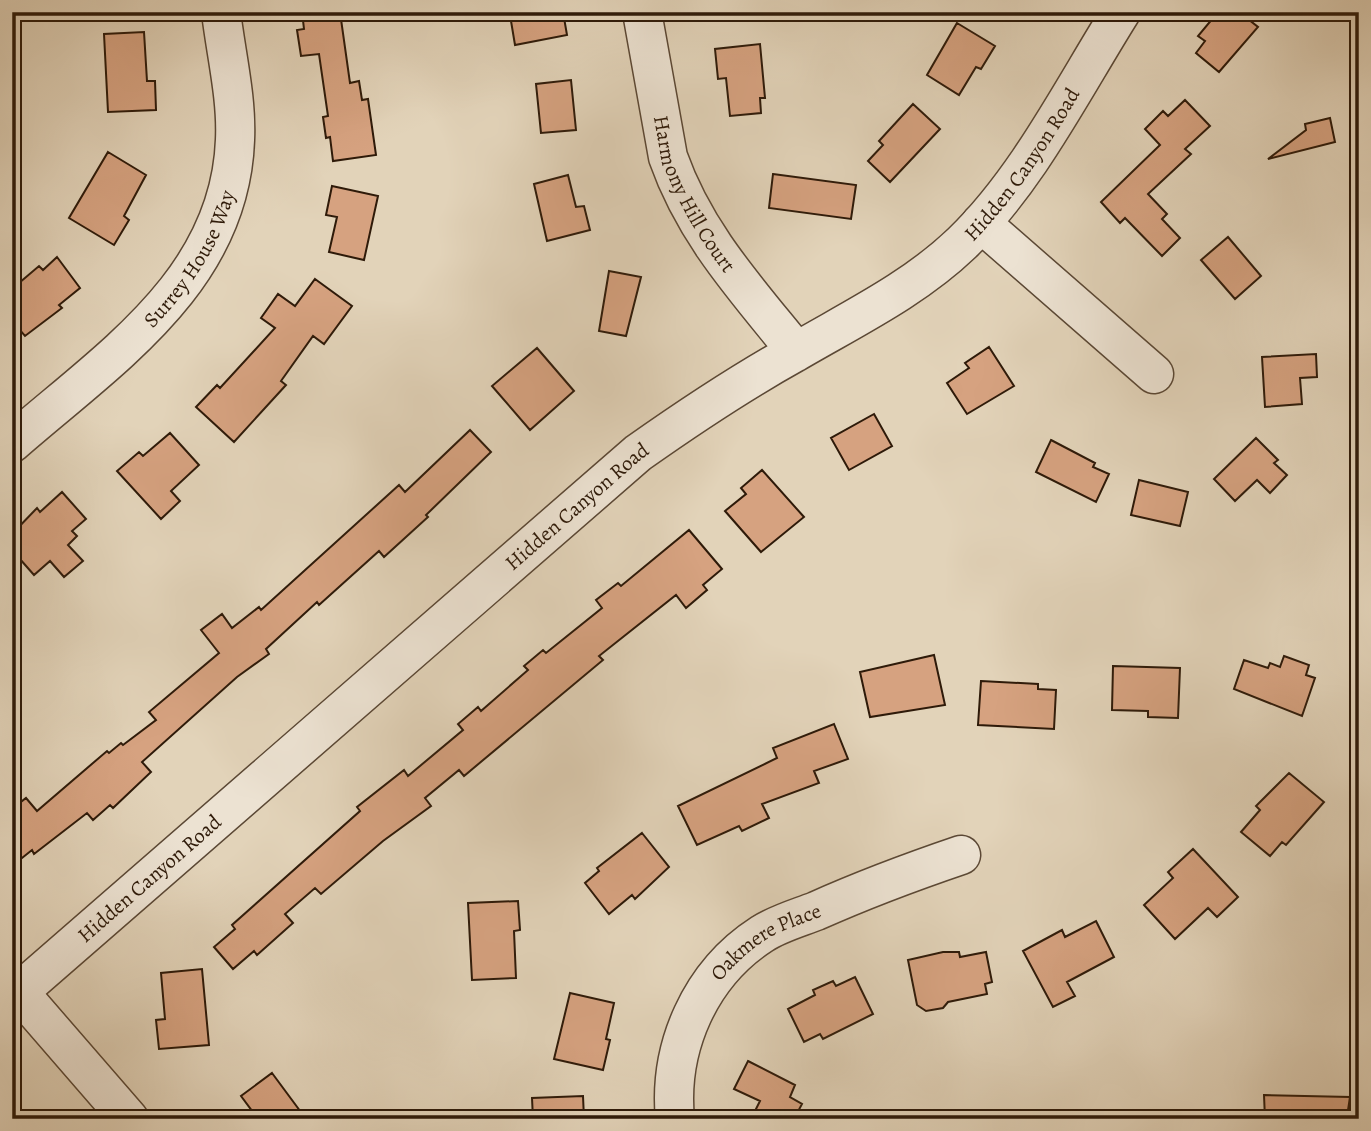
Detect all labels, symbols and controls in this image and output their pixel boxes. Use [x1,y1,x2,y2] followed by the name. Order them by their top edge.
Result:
[958,82,1087,247] street label: Hidden Canyon Road
[647,113,742,278] street label: Harmony Hill Court
[137,186,241,334] street label: Surrey House Way
[499,435,655,577] street label: Hidden Canyon Road
[71,808,228,949] street label: Hidden Canyon Road
[704,896,825,987] street label: Oakmere Place

